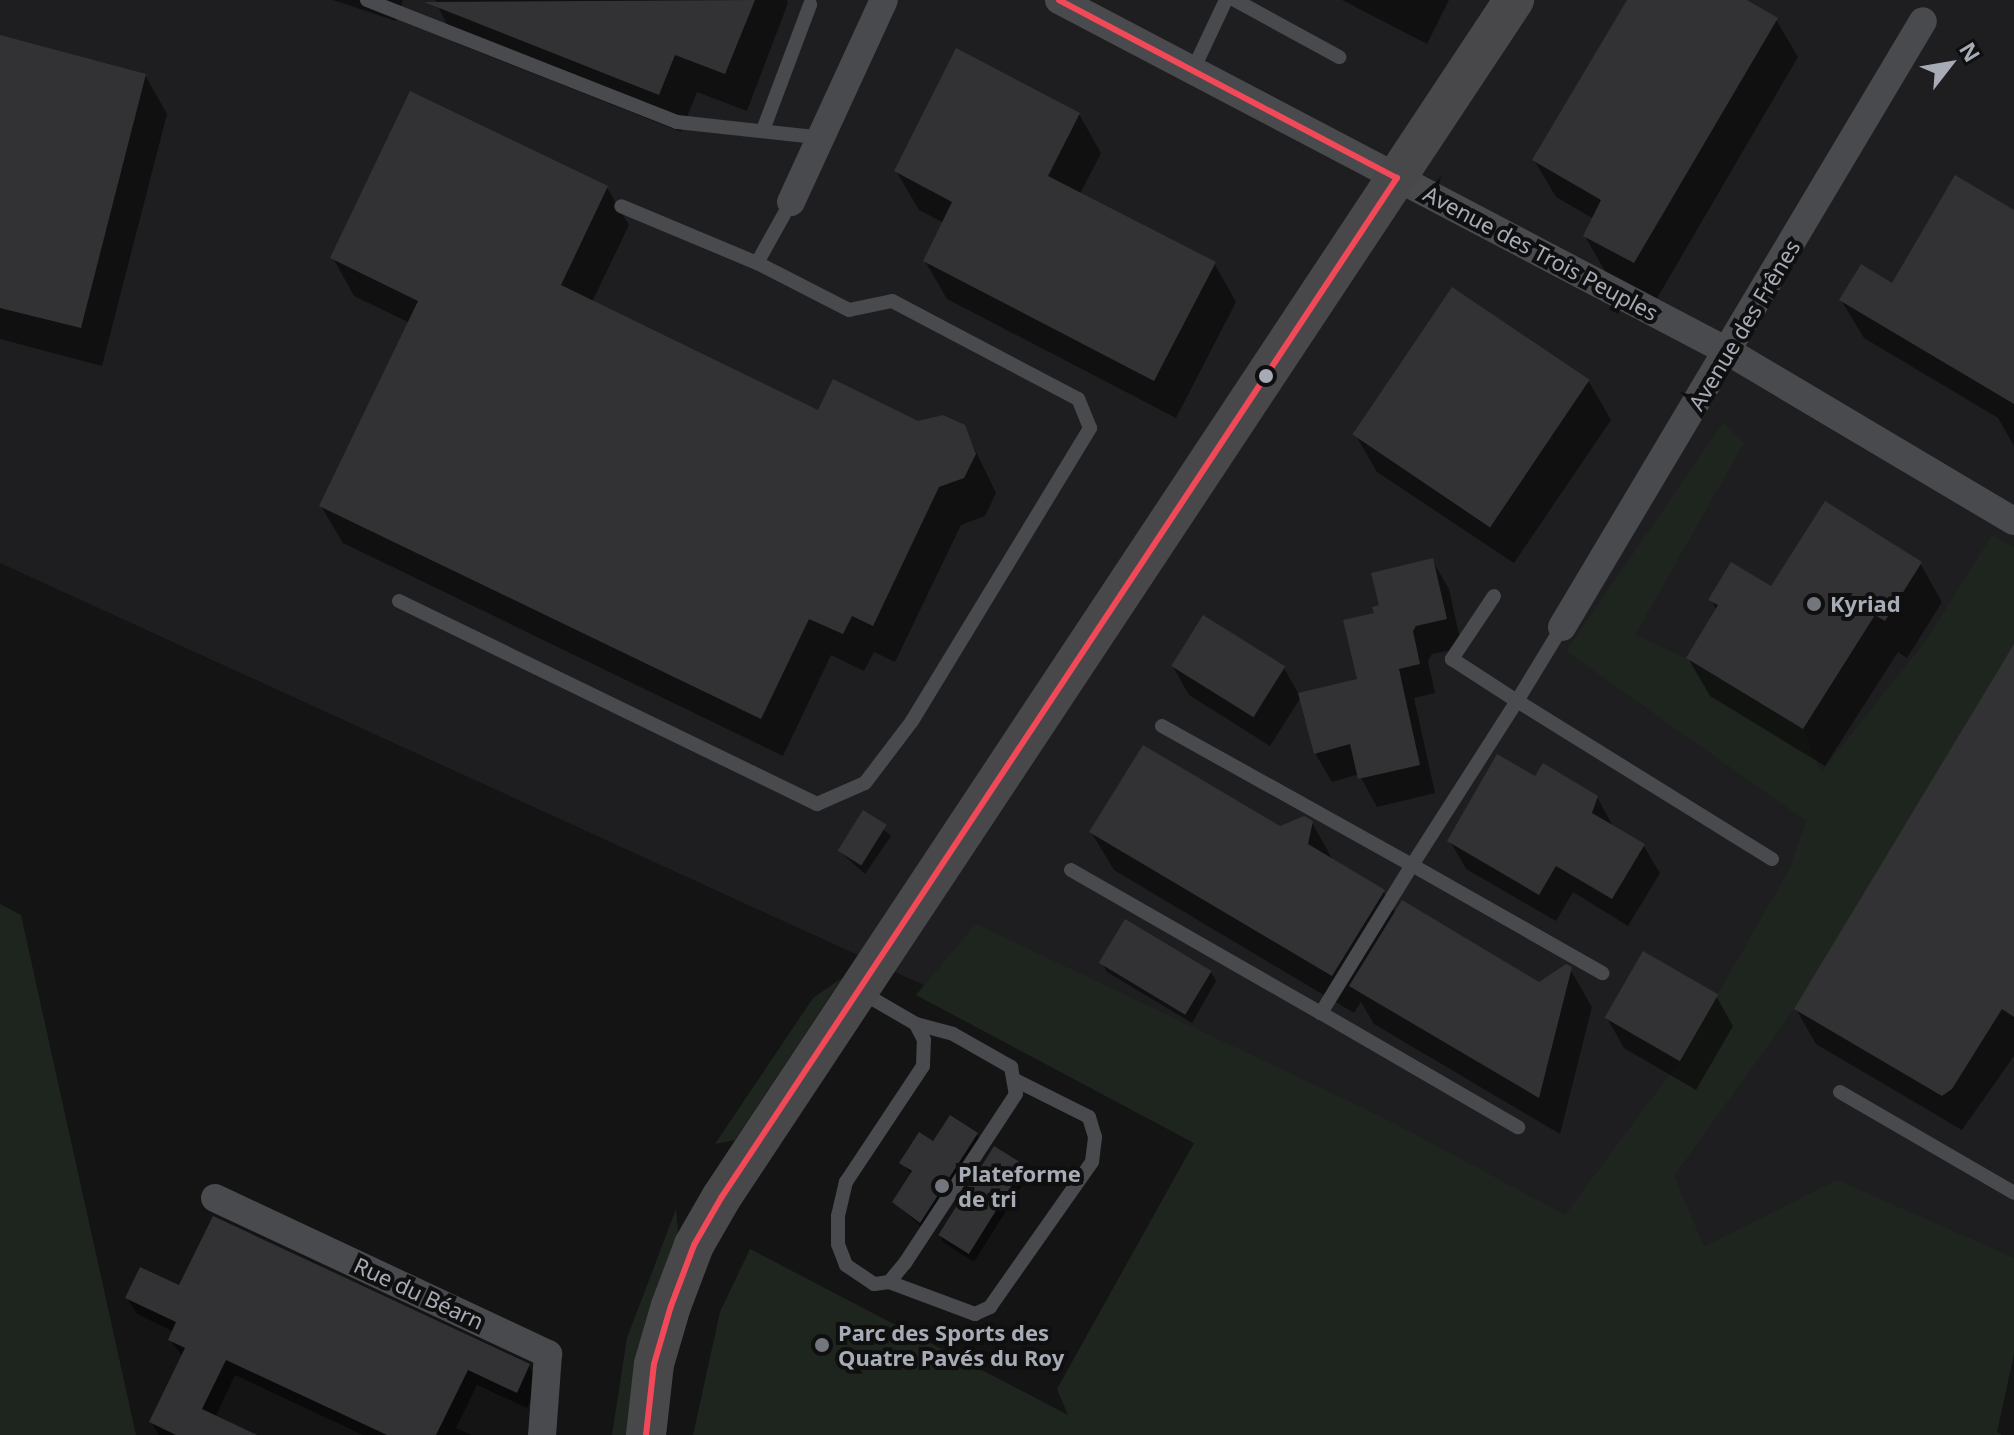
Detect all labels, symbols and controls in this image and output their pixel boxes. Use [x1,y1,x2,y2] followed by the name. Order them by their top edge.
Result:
[1910,24,1990,104] north arrow
[1953,36,1988,67] text: N
[1419,180,1663,326] street label: Avenue des Trois Peuples
[1683,235,1805,415] street label: Avenue des Frênes
[1258,368,1274,384] unlabelled marker
[1830,591,1901,617] place label: Kyriad
[1805,595,1823,613] marker: Kyriad
[958,1160,1081,1212] place label: Plateforme de tri
[933,1177,951,1195] marker: Plateforme de tri
[350,1251,488,1335] street label: Rue du Béarn
[838,1319,1064,1370] place label: Parc des Sports des Quatre Pavés du Roy
[813,1336,831,1354] marker: Parc des Sports des Quatre Pavés du Roy

